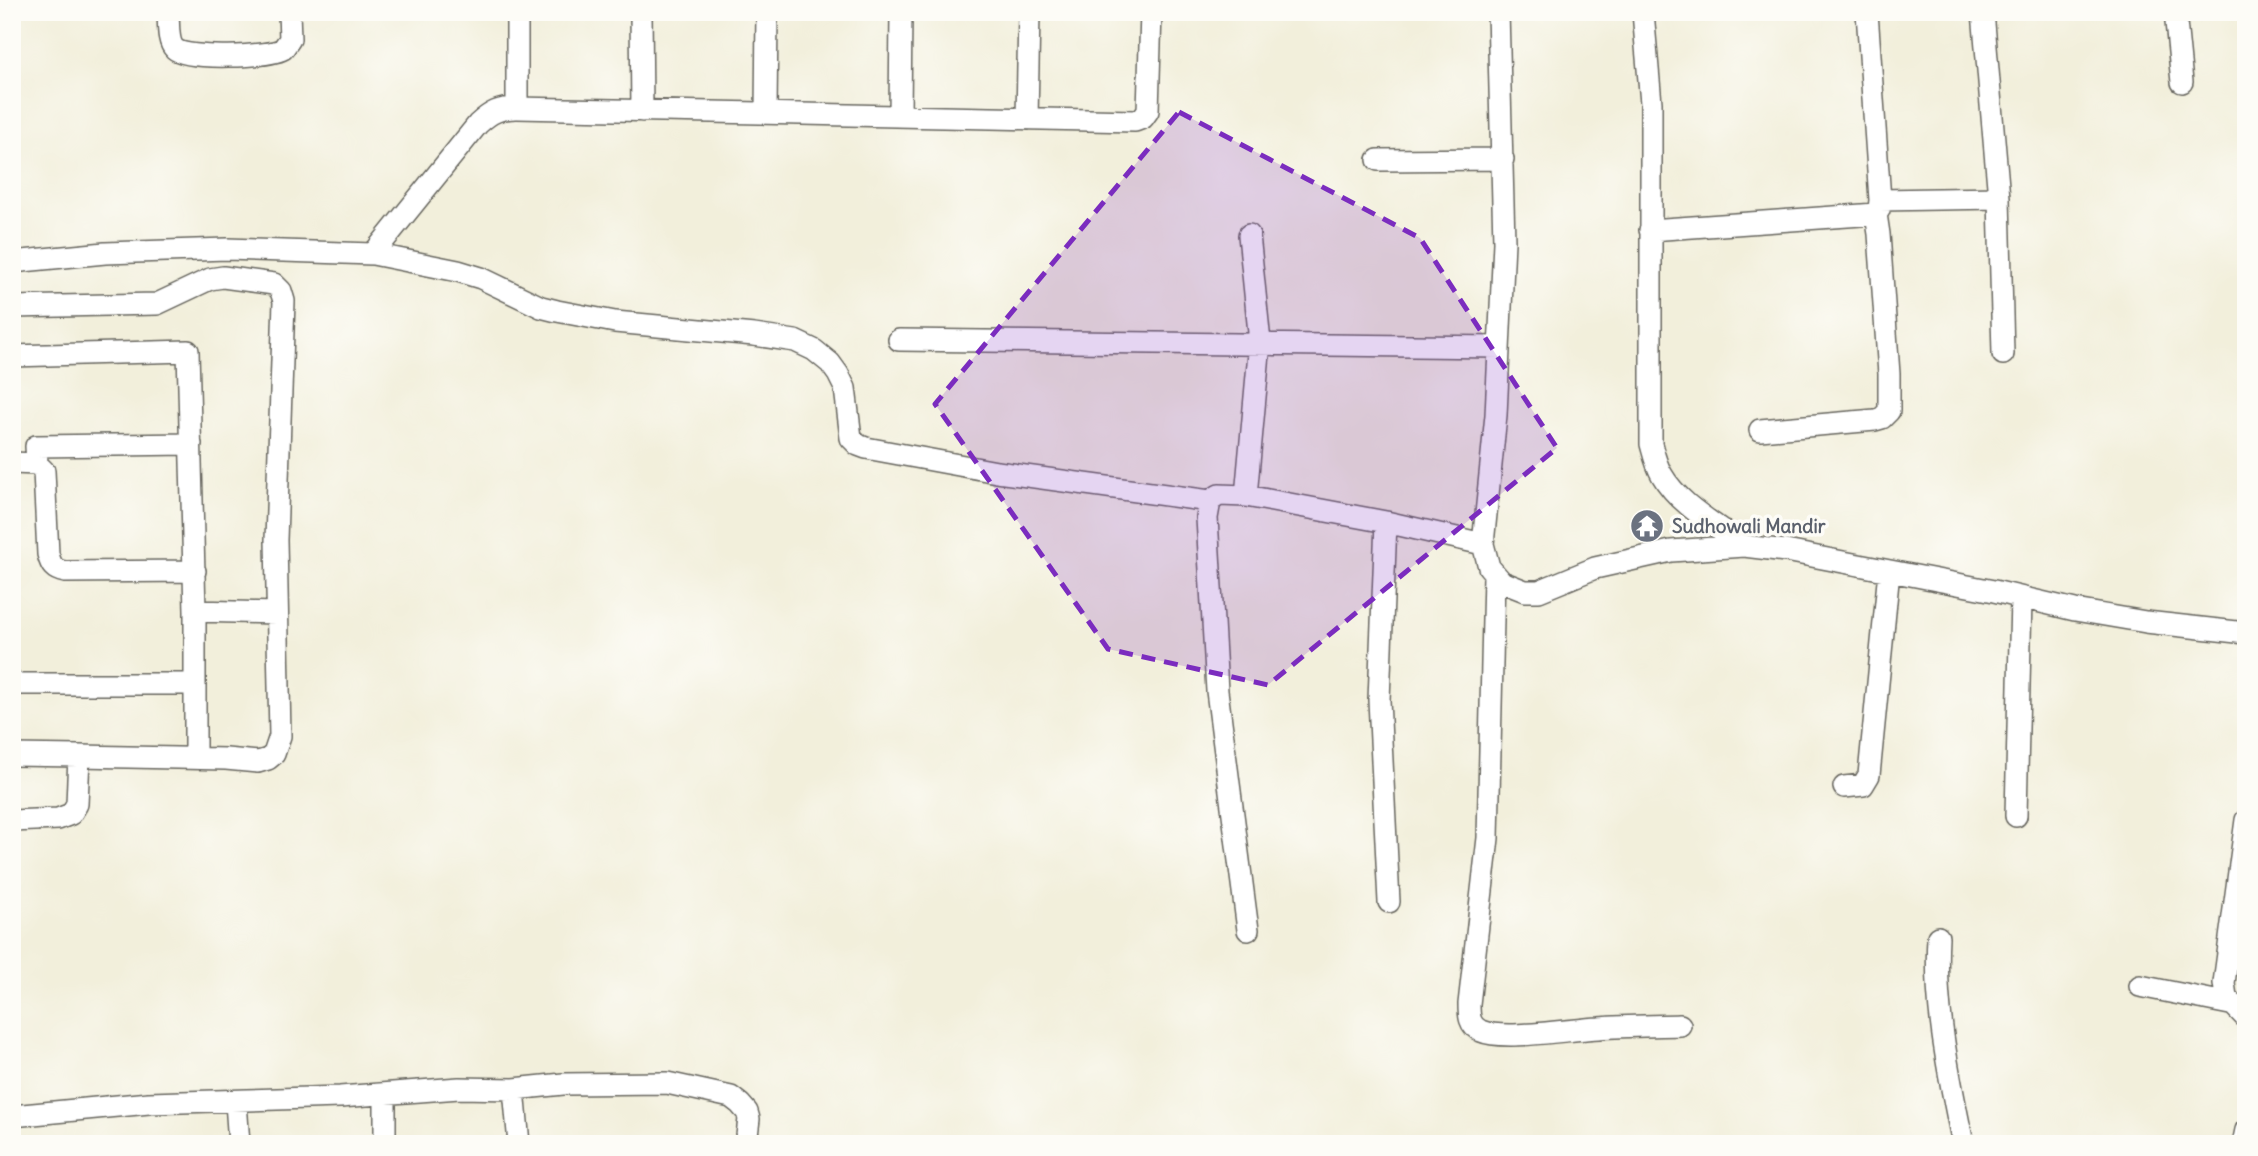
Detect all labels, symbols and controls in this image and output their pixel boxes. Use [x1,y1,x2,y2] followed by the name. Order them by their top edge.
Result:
[1628,507,1666,545] temple icon: Sudhowali Mandir
[1672,514,1826,538] place label: Sudhowali Mandir

